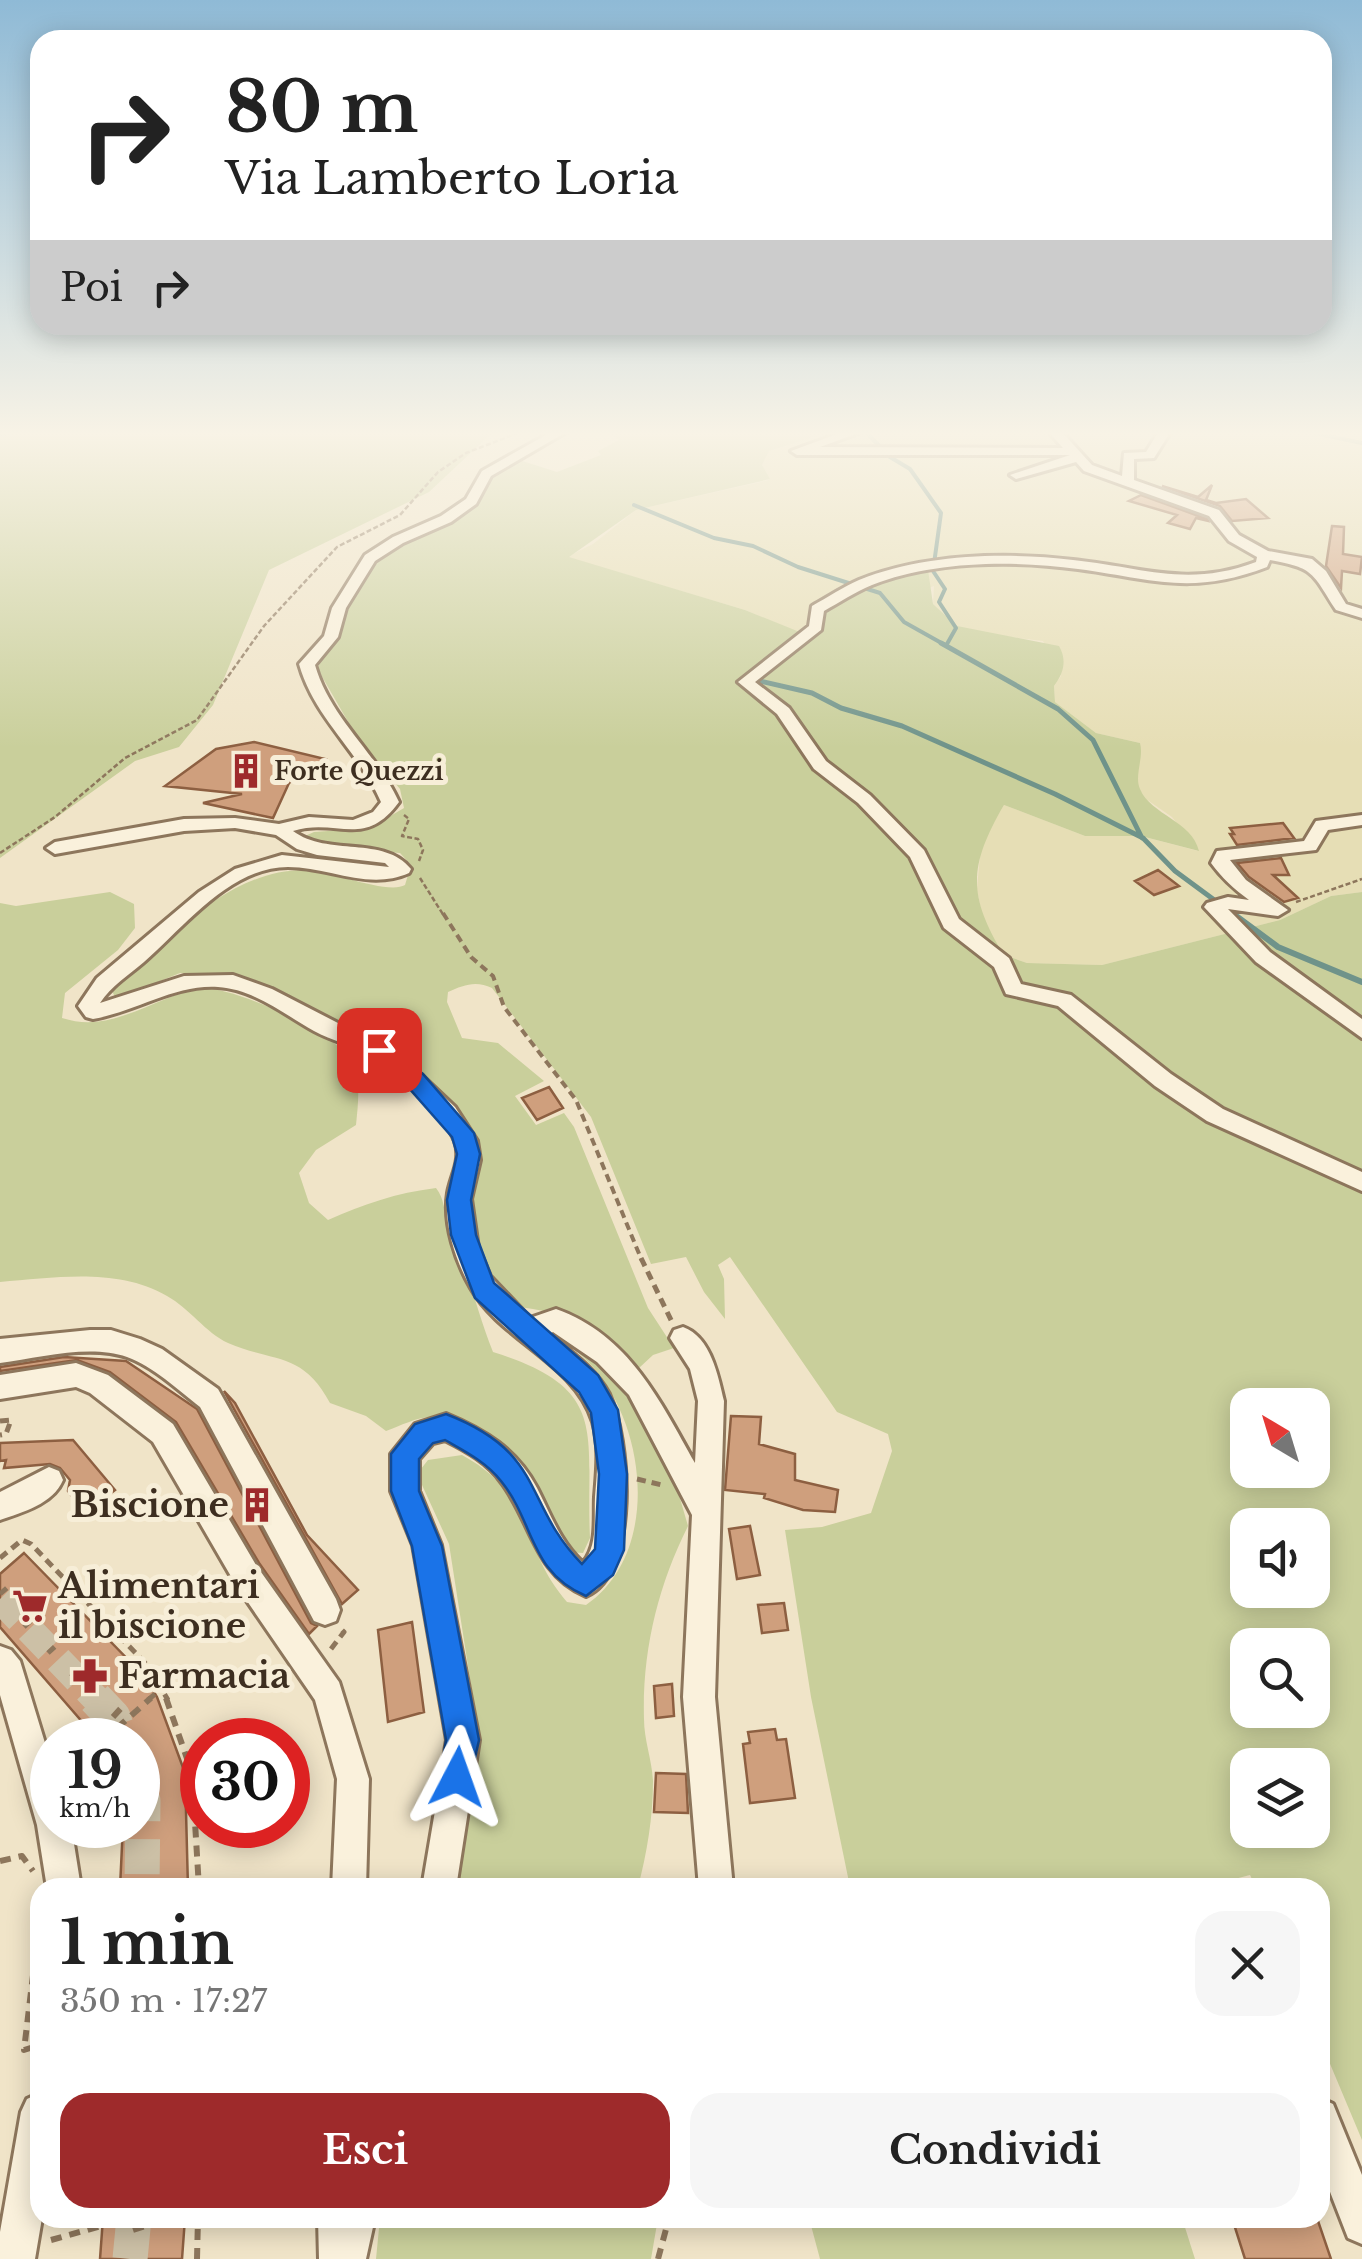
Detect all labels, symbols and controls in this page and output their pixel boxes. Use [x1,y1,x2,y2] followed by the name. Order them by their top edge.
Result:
[225,64,418,151] text: 80 m
[60,70,190,200] icon: right
[225,150,678,206] text: Via Lamberto Loria
[143,260,198,315] icon: right
[60,264,123,311] text: Poi
[227,752,265,790] building icon: Forte Quezzi
[274,756,444,787] place label: Forte Quezzi
[337,1008,422,1093] pin
[352,1023,407,1078] icon: arrive
[1230,1388,1330,1488] north arrow
[1230,1388,1330,1848] map controls
[71,1483,229,1526] place label: Biscione
[238,1486,276,1524] building icon: Biscione
[1230,1508,1330,1608] button: sound
[57,1564,260,1647] place label: Alimentari il biscione
[11,1587,49,1625] supermarket icon: Alimentari il biscione
[1230,1628,1330,1728] button: search
[118,1654,290,1697] place label: Farmacia
[71,1657,109,1695] pharmacy icon: Farmacia
[180,1718,310,1848] speed limit sign: 30
[405,1725,509,1829] position arrow
[67,1739,123,1802] text: 19
[1230,1748,1330,1848] button: layers
[60,1793,130,1824] text: km/h
[60,1906,234,1980] text: 1 min
[1195,1911,1300,2016] button: close
[60,1981,267,2021] text: 350 m · 17:27
[60,2093,670,2208] button: Esci
[690,2093,1300,2208] button: Condividi

